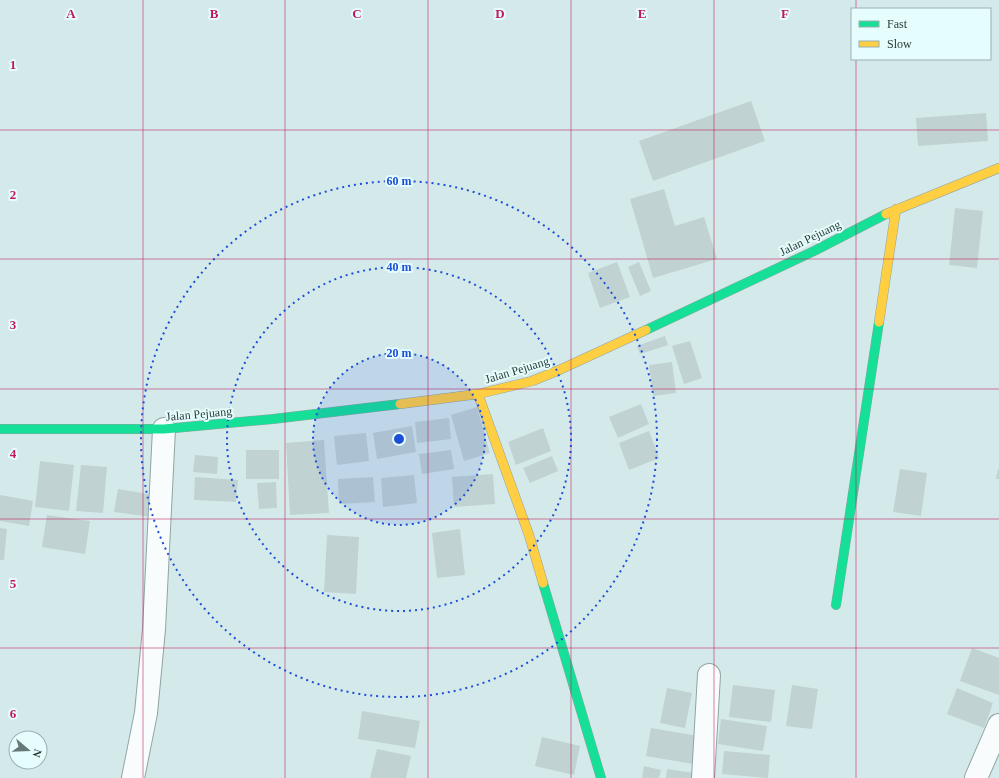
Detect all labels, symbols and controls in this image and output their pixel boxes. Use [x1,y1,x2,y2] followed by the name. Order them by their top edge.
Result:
[66,6,76,21] text: A
[210,6,219,21] text: B
[352,6,362,21] text: C
[495,6,505,21] text: D
[638,6,646,21] text: E
[781,6,789,21] text: F
[851,8,991,60] legend
[887,17,908,31] text: Fast
[887,37,912,51] text: Slow
[10,57,16,72] text: 1
[387,174,412,188] text: 60 m
[10,187,16,202] text: 2
[777,217,843,259] street label: Jalan Pejuang
[387,260,412,274] text: 40 m
[10,317,17,332] text: 3
[387,346,412,360] text: 20 m
[483,354,551,386] street label: Jalan Pejuang
[165,404,233,424] street label: Jalan Pejuang
[392,432,406,446] centre of rings
[10,446,17,461] text: 4
[10,576,17,591] text: 5
[10,706,17,721] text: 6
[8,730,48,770] north arrow
[30,748,44,759] text: N

